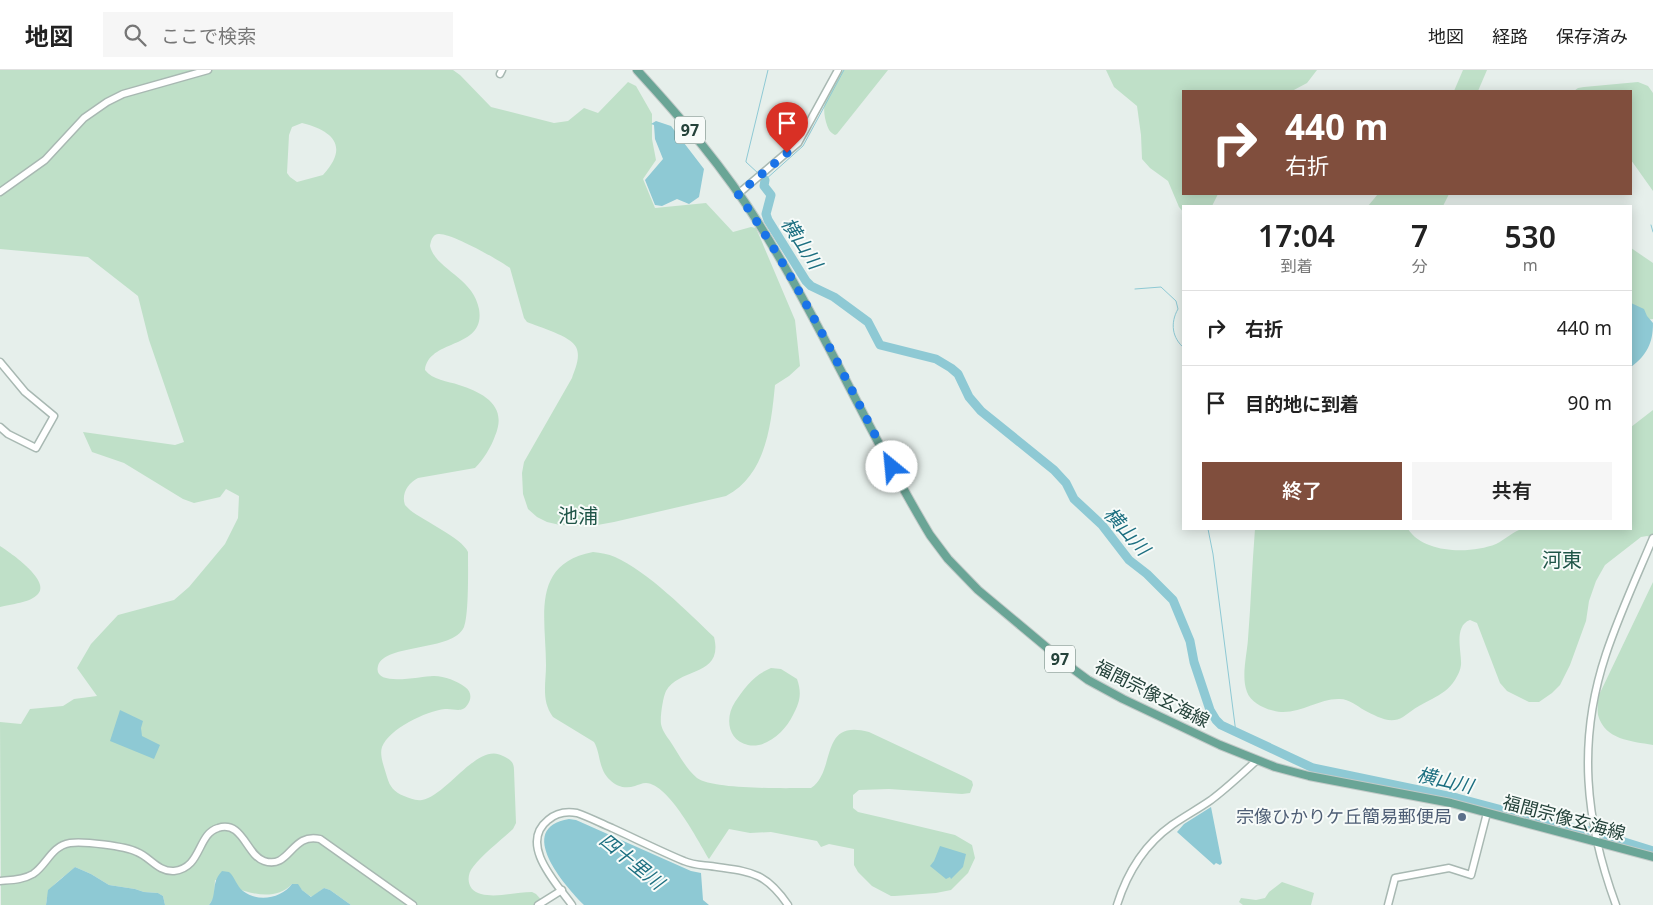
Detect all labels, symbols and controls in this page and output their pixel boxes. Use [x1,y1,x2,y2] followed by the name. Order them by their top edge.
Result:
[103,12,453,57] search box
[25,19,73,52] text: 地図
[121,21,149,49] icon: search
[161,23,256,49] text: ここで検索
[1428,24,1464,48] text: 地図
[1492,24,1528,48] text: 経路
[1556,24,1628,48] text: 保存済み
[766,102,808,153] pin
[1285,103,1388,150] text: 440 m
[773,109,801,137] icon: arrive
[1202,110,1267,175] icon: right
[675,116,705,144] road number: 97
[1285,150,1329,180] text: 右折
[776,212,830,276] water label: 横山川
[1258,215,1335,256] text: 17:04
[1411,215,1428,256] text: 7
[1504,216,1556,257] text: 530
[1523,254,1538,276] text: m
[1281,255,1313,277] text: 到着
[1412,255,1428,277] text: 分
[1202,314,1230,342] icon: right
[1557,315,1612,341] text: 440 m
[1245,316,1283,342] text: 右折
[1202,389,1230,417] icon: arrive
[1568,390,1612,416] text: 90 m
[1245,391,1359,417] text: 目的地に到着
[865,440,917,492] position arrow
[1202,462,1402,520] button: 終了
[1412,462,1612,520] button: 共有
[1098,501,1157,562] water label: 横山川
[558,502,598,529] district label: 池浦
[1542,546,1582,573] district label: 河東
[1045,646,1075,672] road number: 97
[1091,654,1214,732] street label: 福間宗像玄海線
[1414,761,1478,800] water label: 横山川
[1500,789,1628,845] street label: 福間宗像玄海線
[1236,804,1452,828] place label: 宗像ひかりケ丘簡易郵便局
[1456,811,1468,823] marker: 宗像ひかりケ丘簡易郵便局
[594,827,671,896] water label: 四十里川

